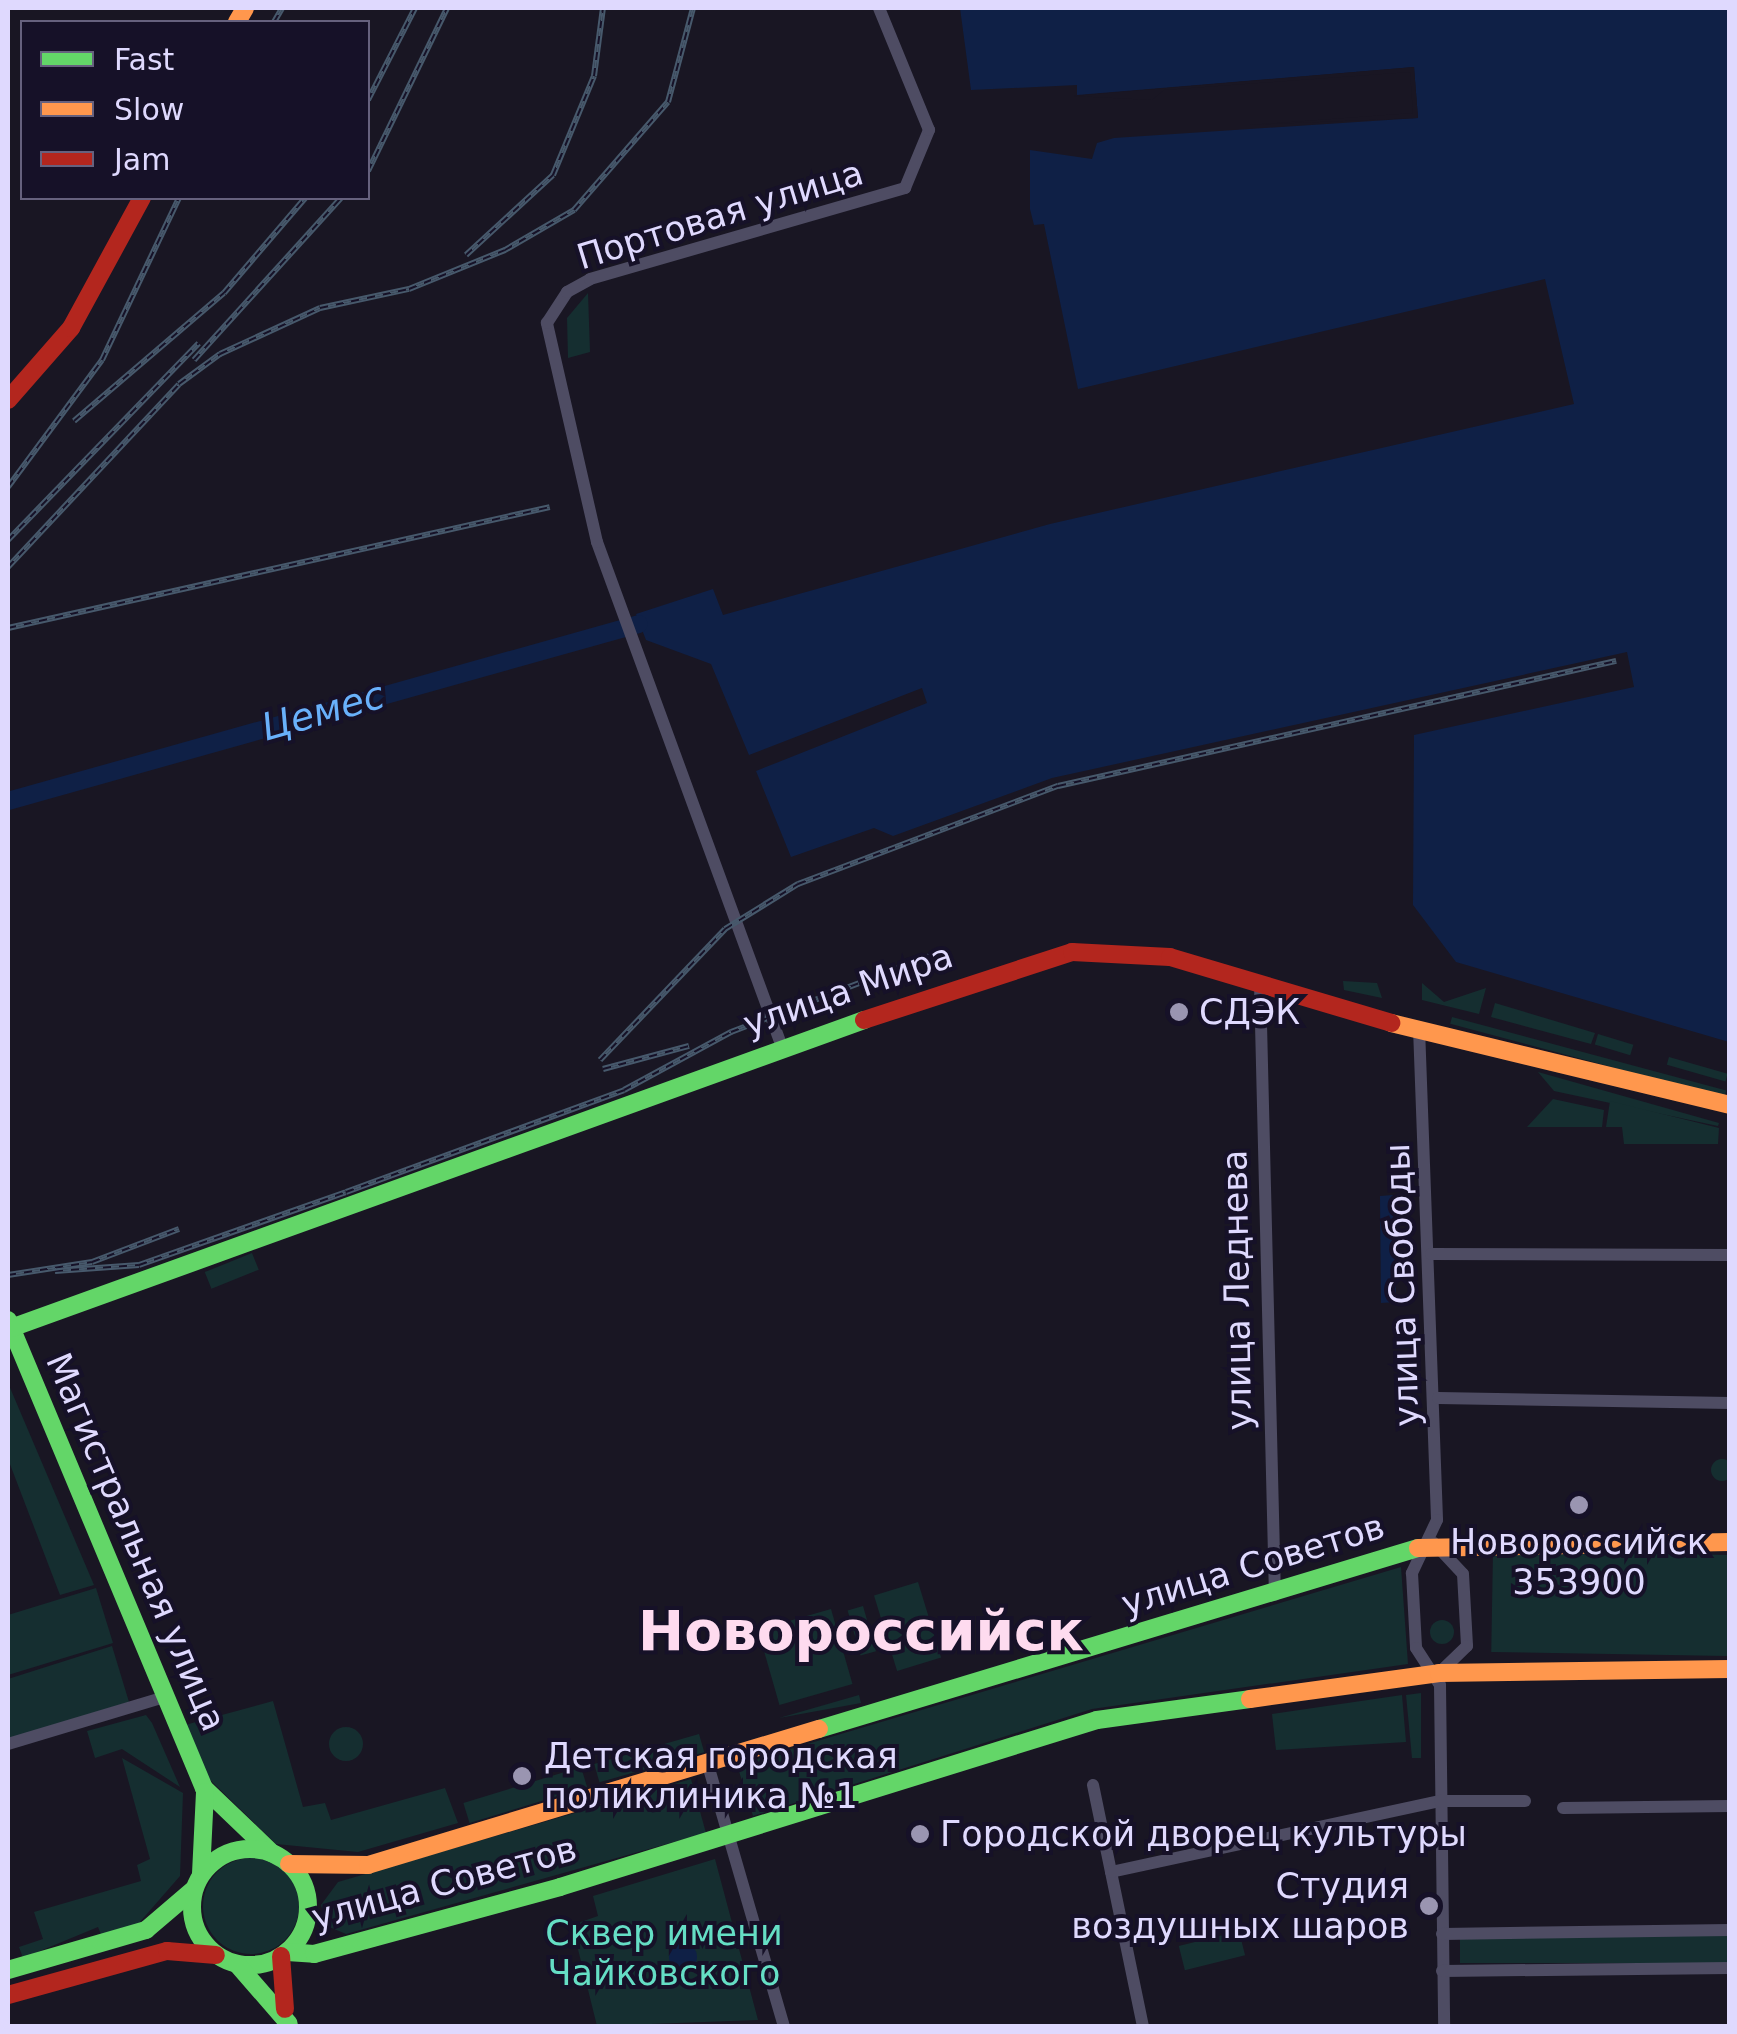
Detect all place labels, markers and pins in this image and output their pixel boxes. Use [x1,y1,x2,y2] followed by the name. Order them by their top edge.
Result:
[1199,991,1300,1033] place label: СДЭК
[1168,1001,1190,1023] marker: СДЭК
[1568,1494,1590,1516] marker: Новороссийск 353900
[1450,1521,1708,1603] place label: Новороссийск 353900
[544,1735,898,1817] place label: Детская городская поликлиника №1
[509,1763,535,1789] marker: Детская городская поликлиника №1
[940,1813,1467,1855] place label: Городской дворец культуры
[909,1823,931,1845] marker: Городской дворец культуры
[1071,1865,1409,1947] place label: Студия воздушных шаров
[1418,1895,1440,1917] marker: Студия воздушных шаров

